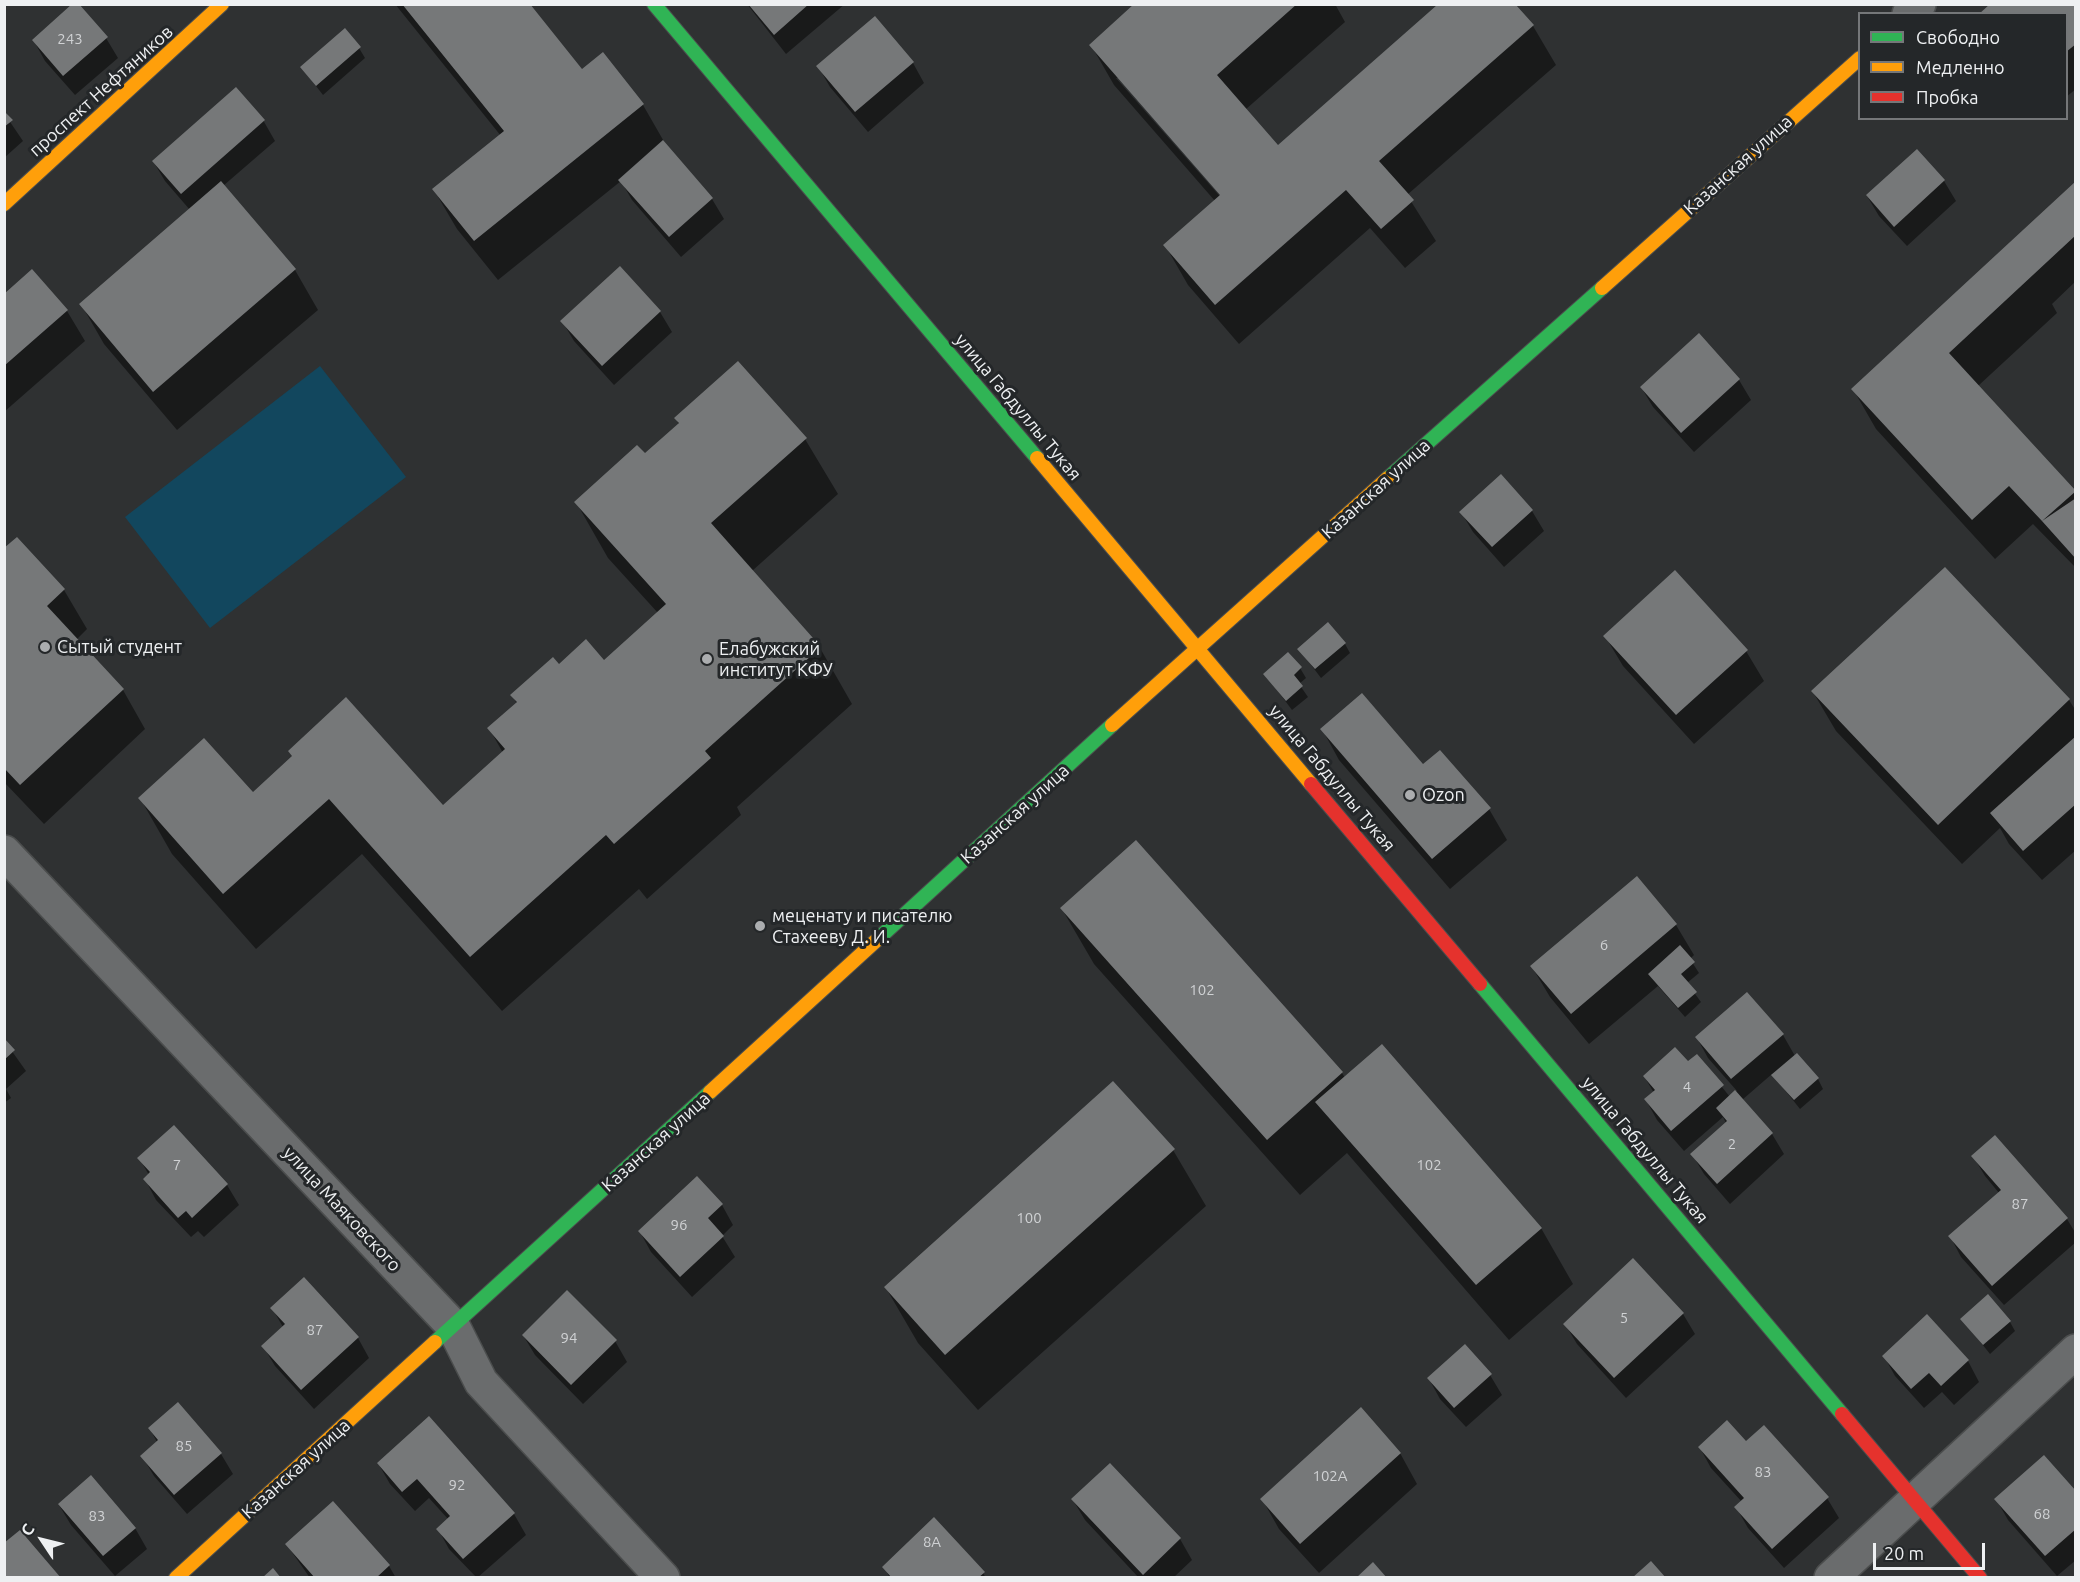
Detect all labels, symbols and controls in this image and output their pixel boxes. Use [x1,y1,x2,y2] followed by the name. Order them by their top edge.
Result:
[1858,12,2068,120] legend
[25,21,177,161] street label: проспект Нефтяников
[1916,27,2000,47] text: Свободно
[57,30,83,48] house number: 243
[1916,57,2005,77] text: Медленно
[1916,87,1979,107] text: Пробка
[1679,111,1797,219] street label: Казанская улица
[950,329,1086,485] street label: улица Габдуллы Тукая
[1317,435,1435,543] street label: Казанская улица
[57,636,182,658] place label: Сытый студент
[719,638,833,680] place label: Елабужский институт КФУ
[38,640,52,654] marker: Сытый студент
[700,652,714,666] marker: Елабужский институт КФУ
[1264,700,1400,856] street label: улица Габдуллы Тукая
[956,760,1074,868] street label: Казанская улица
[1422,784,1465,806] place label: Ozon
[1403,788,1417,802] marker: Ozon
[772,905,952,948] place label: меценату и писателю Стахееву Д. И.
[753,919,767,933] marker: меценату и писателю Стахееву Д. И.
[1600,936,1608,954] house number: 6
[1189,981,1215,999] house number: 102
[1577,1072,1713,1228] street label: улица Габдуллы Тукая
[1683,1078,1691,1096] house number: 4
[597,1088,715,1196] street label: Казанская улица
[1728,1135,1736,1153] house number: 2
[279,1142,405,1276] street label: улица Маяковского
[173,1156,181,1174] house number: 7
[1416,1156,1442,1174] house number: 102
[2012,1195,2028,1213] house number: 87
[1016,1209,1042,1227] house number: 100
[671,1216,687,1234] house number: 96
[1620,1309,1628,1327] house number: 5
[307,1321,323,1339] house number: 87
[561,1329,577,1347] house number: 94
[237,1415,355,1523] street label: Казанская улица
[176,1437,192,1455] house number: 85
[1755,1463,1771,1481] house number: 83
[1312,1467,1348,1485] house number: 102А
[449,1476,465,1494] house number: 92
[2034,1505,2050,1523] house number: 68
[89,1507,105,1525] house number: 83
[12,1510,72,1570] north arrow
[17,1520,38,1539] text: С
[1876,1531,1988,1569] scale bar
[923,1533,941,1551] house number: 8А
[1884,1543,1924,1563] text: 20 m

